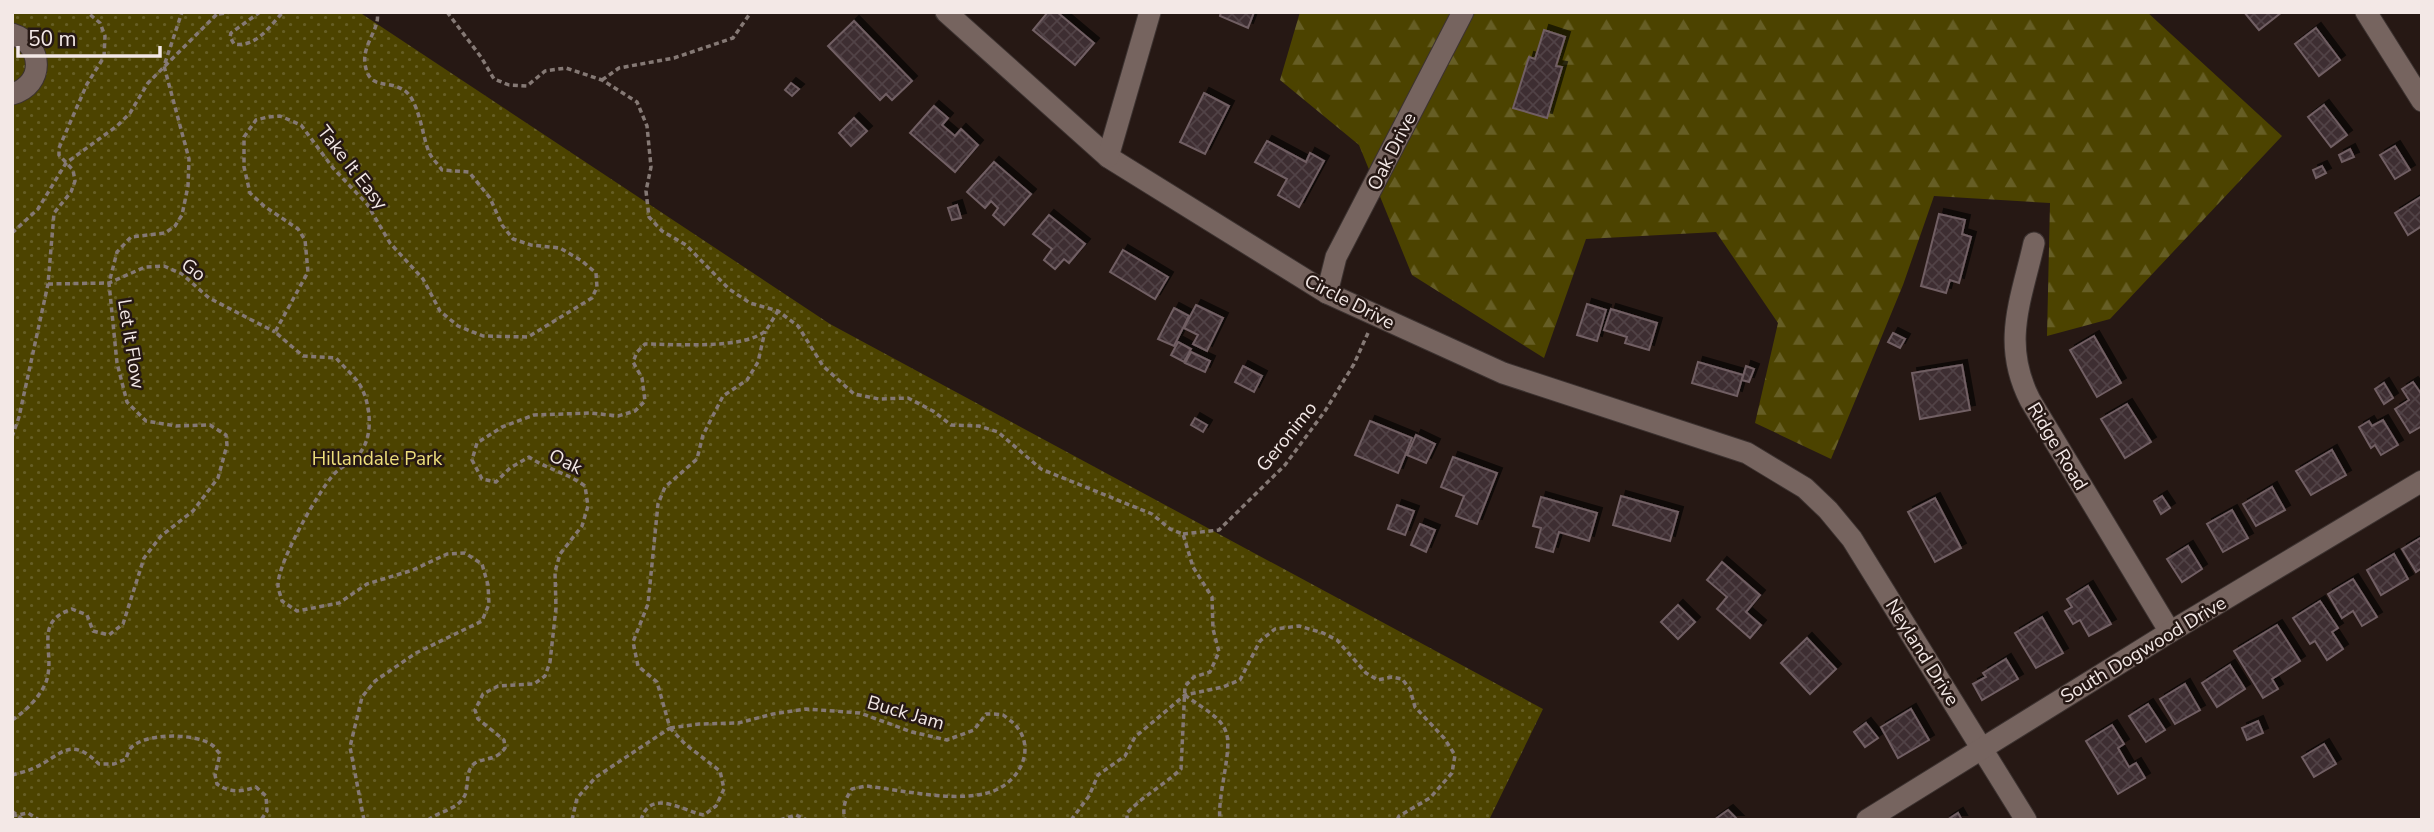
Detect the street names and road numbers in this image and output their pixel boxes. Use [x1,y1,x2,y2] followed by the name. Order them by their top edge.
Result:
[1361,108,1423,195] street label: Oak Drive
[311,120,394,215] street label: Take It Easy
[176,252,211,287] street label: Go
[1300,268,1399,336] street label: Circle Drive
[111,297,151,391] street label: Let It Flow
[1250,396,1323,477] street label: Geronimo
[2021,398,2094,495] street label: Ridge Road
[545,443,587,481] street label: Oak
[2056,590,2231,710] street label: South Dogwood Drive
[1879,594,1965,711] street label: Neyland Drive
[864,690,947,736] street label: Buck Jam

